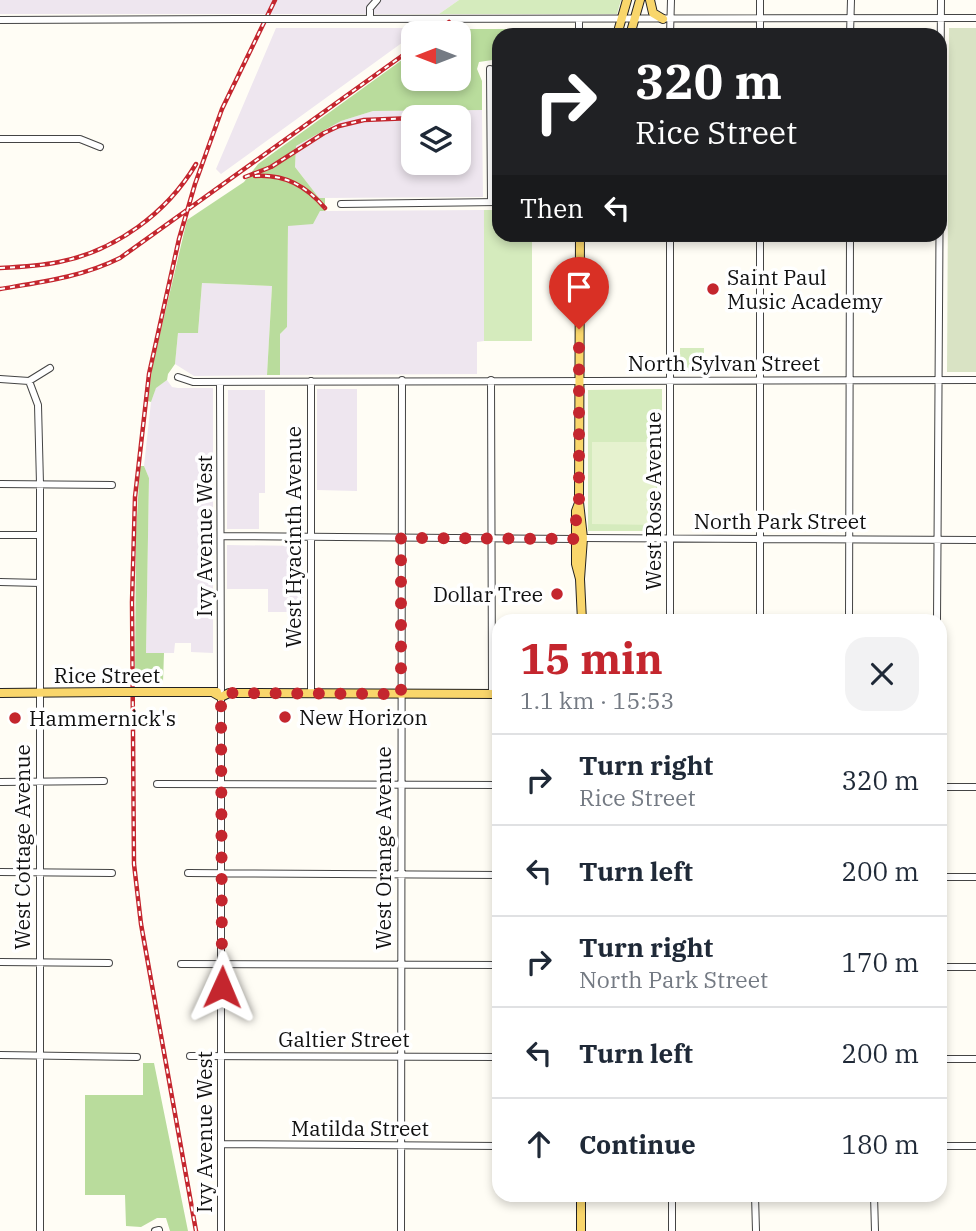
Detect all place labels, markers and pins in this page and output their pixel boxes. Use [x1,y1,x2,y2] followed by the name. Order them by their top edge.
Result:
[549,257,609,329] pin
[727,263,883,315] place label: Saint Paul Music Academy
[705,281,721,297] marker: Saint Paul Music Academy
[433,580,543,608] place label: Dollar Tree
[549,586,565,602] marker: Dollar Tree
[299,703,428,731] place label: New Horizon
[29,704,176,732] place label: Hammernick's
[277,709,293,725] marker: New Horizon
[7,710,23,726] marker: Hammernick's

